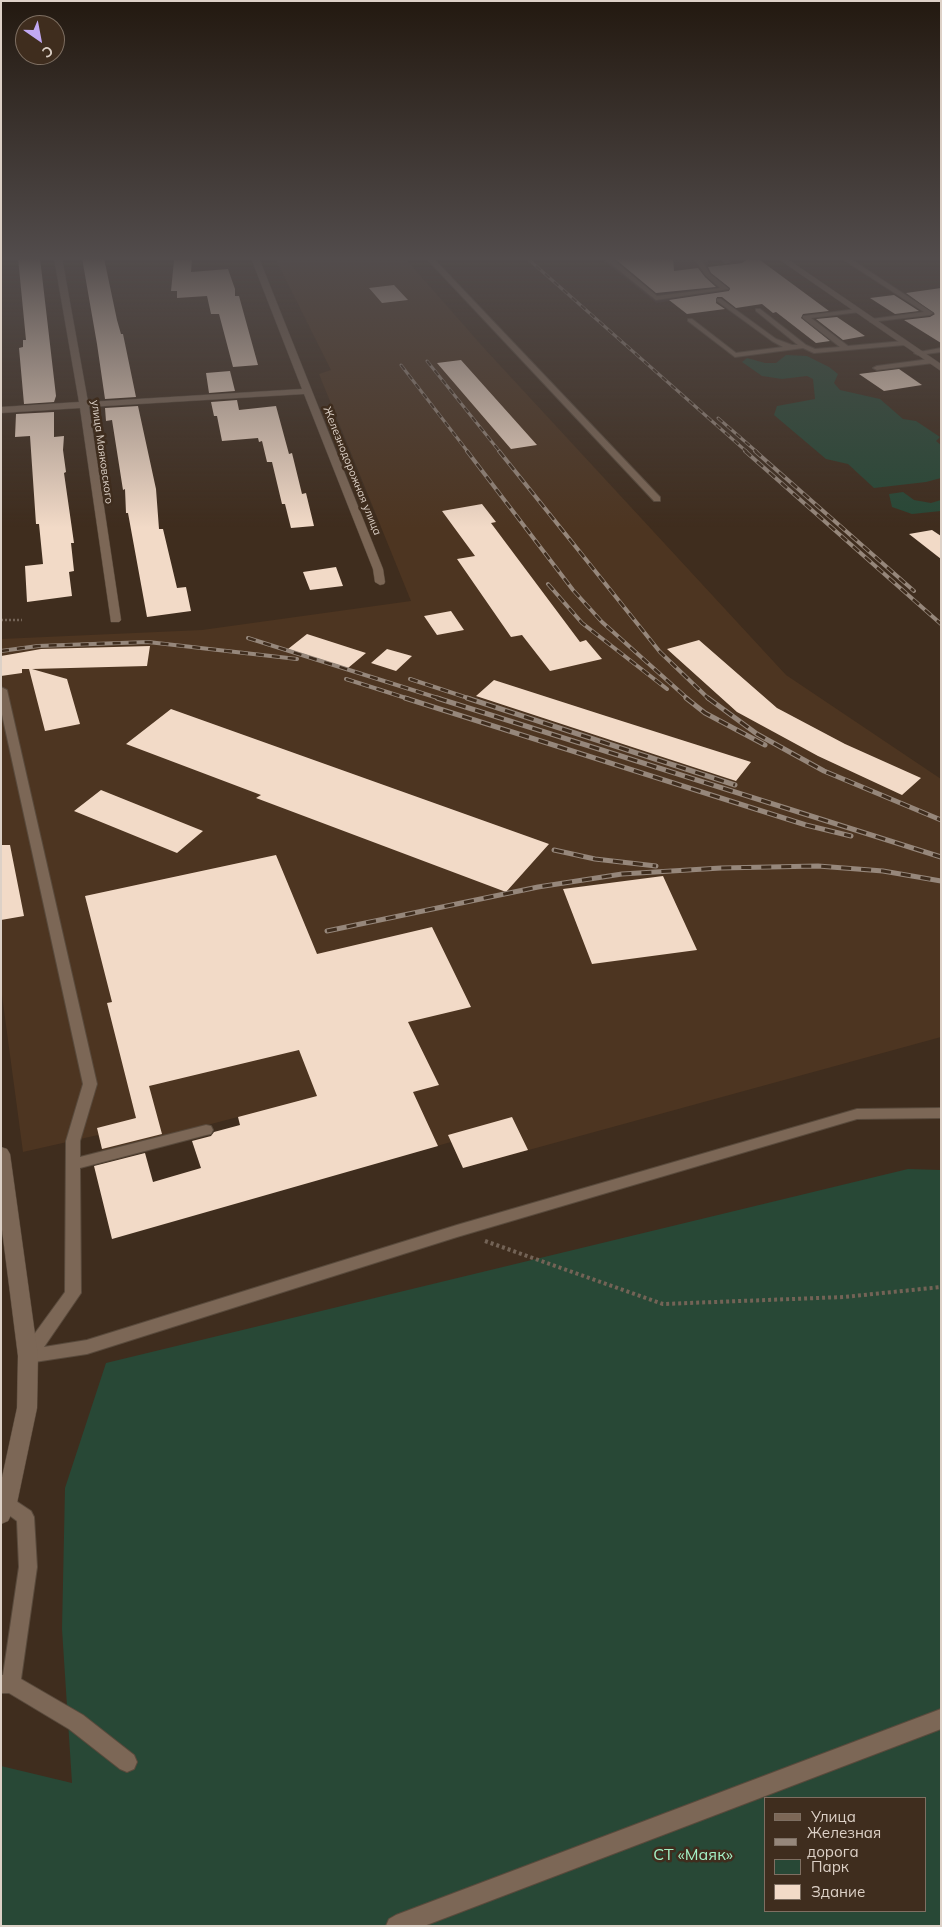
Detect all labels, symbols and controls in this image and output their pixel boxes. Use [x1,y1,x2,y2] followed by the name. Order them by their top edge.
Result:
[15,15,65,65] north arrow
[39,42,57,62] text: С
[88,399,116,505] street label: улица Маяковского
[320,405,384,537] street label: Железнодорожная улица
[764,1797,927,1912] legend
[811,1807,856,1826] text: Улица
[807,1823,881,1861] text: Железная дорога
[653,1845,733,1865] park label: СТ «Маяк»
[811,1857,849,1876] text: Парк
[811,1882,865,1901] text: Здание

